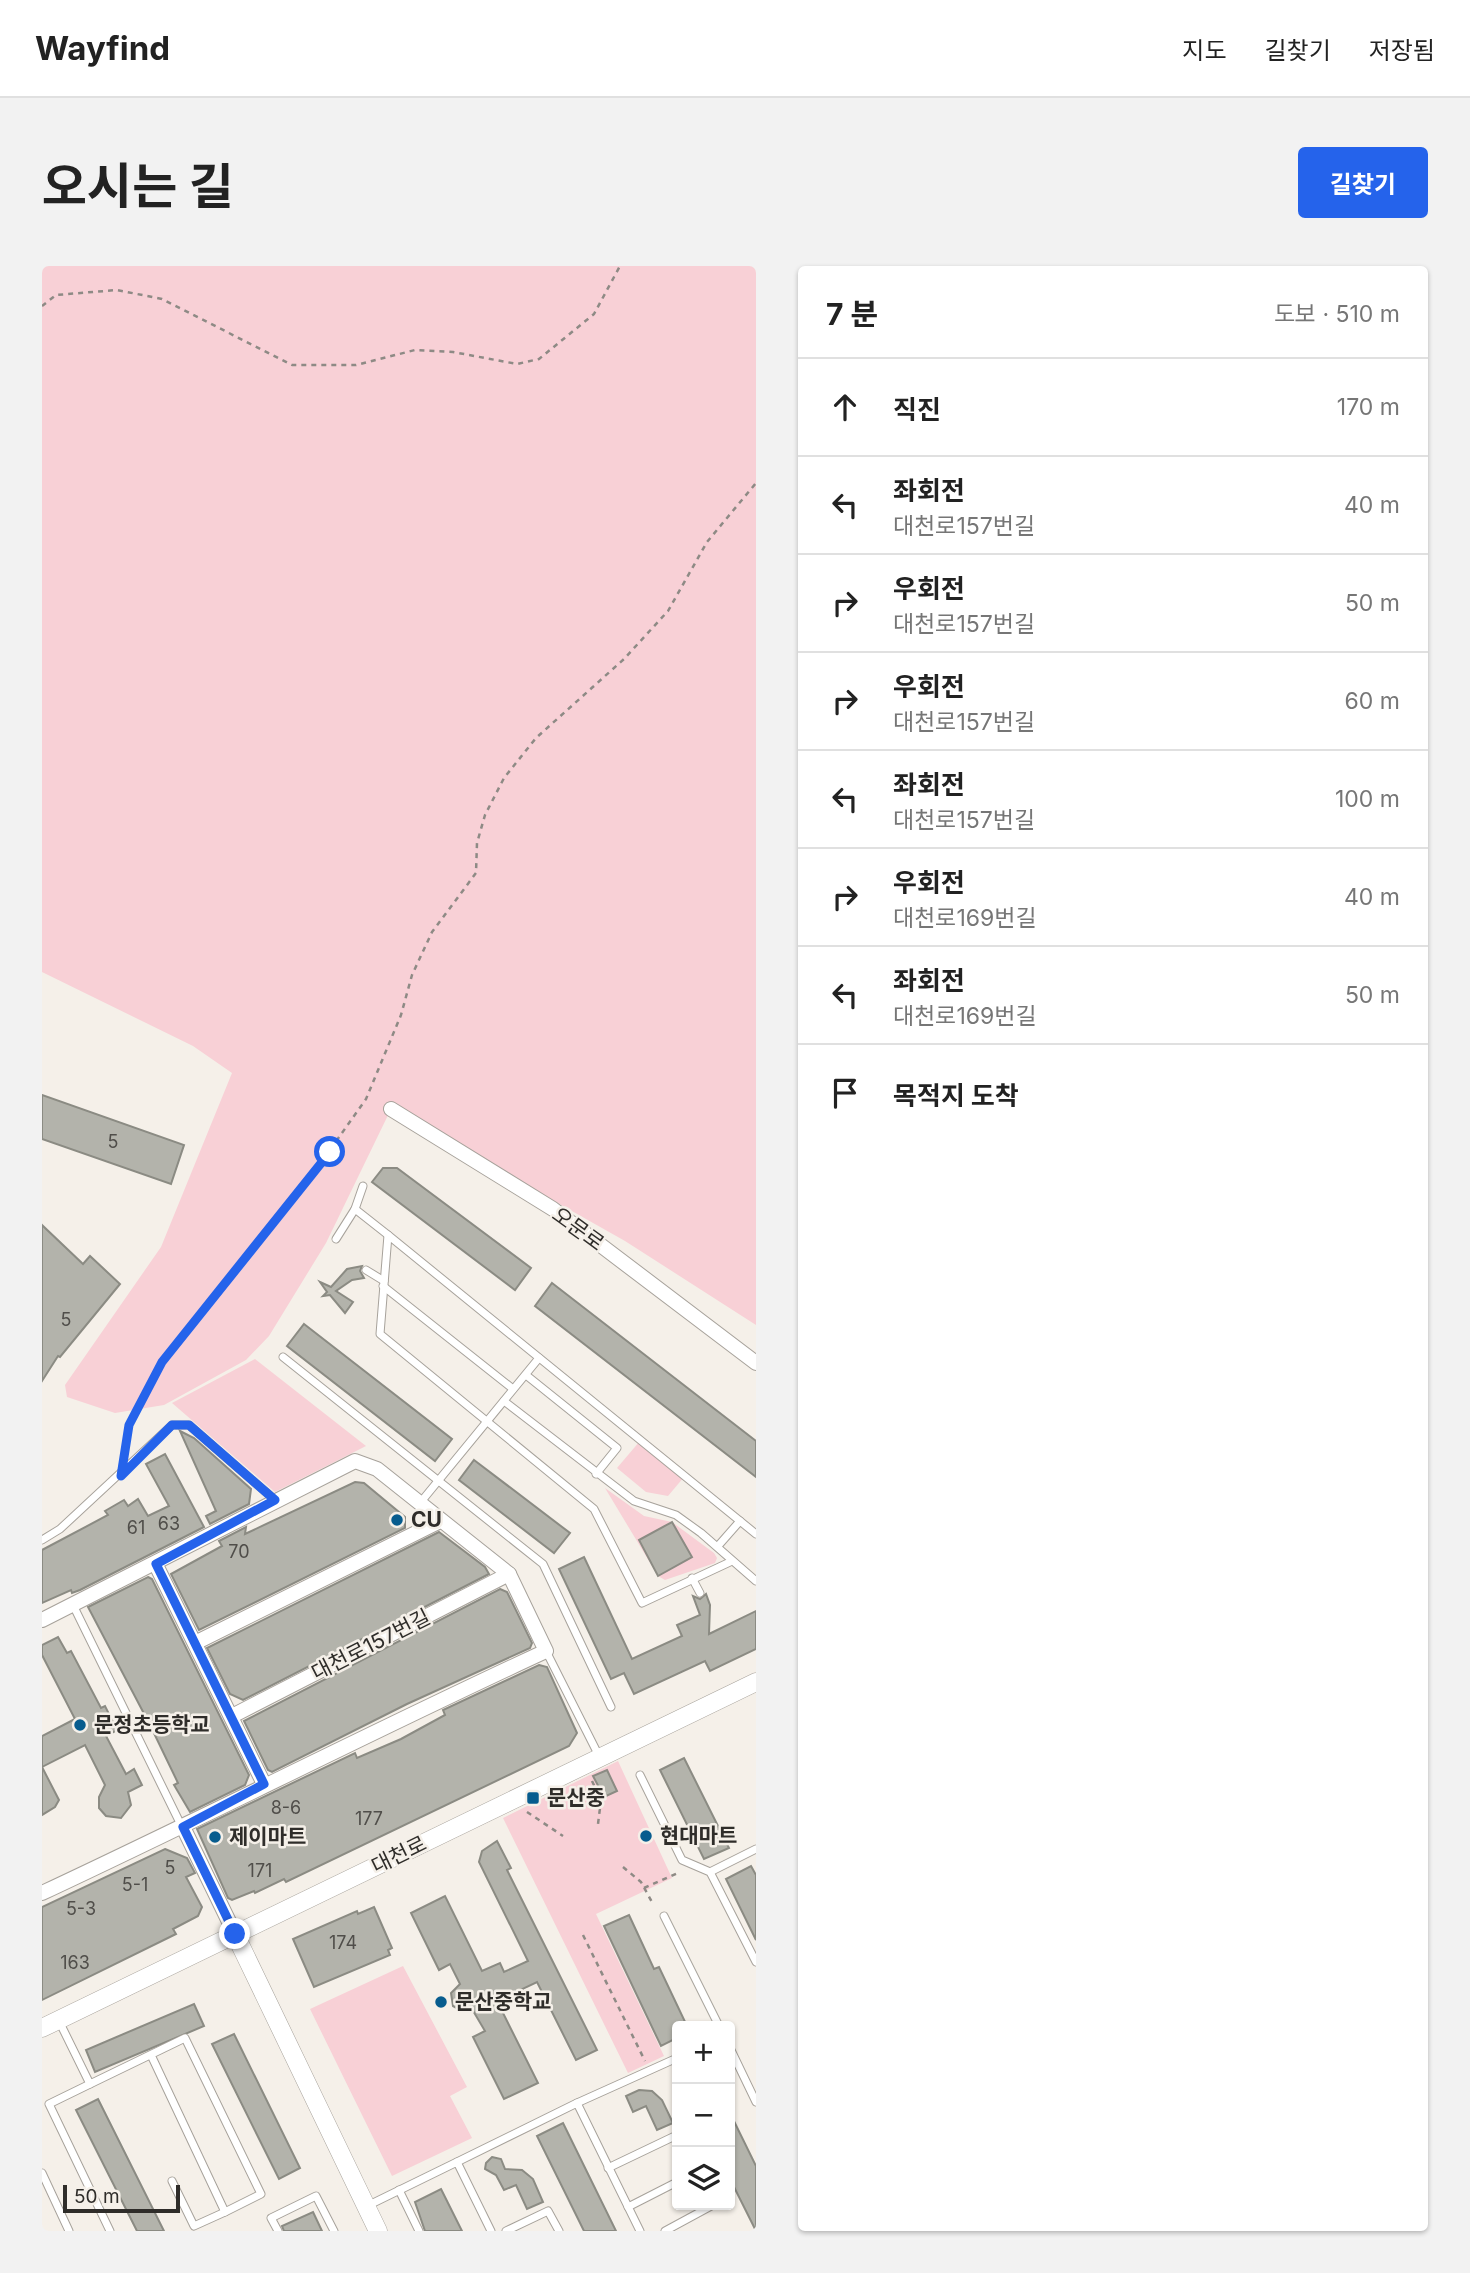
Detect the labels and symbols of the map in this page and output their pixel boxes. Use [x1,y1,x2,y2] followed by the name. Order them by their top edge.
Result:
[108,1131,118,1152] house number: 5
[314,1136,345,1167] route start
[547,1201,609,1256] street label: 오문로
[61,1309,71,1330] house number: 5
[411,1507,442,1532] place label: CU
[389,1512,405,1528] marker: CU
[158,1513,180,1534] house number: 63
[127,1517,145,1538] house number: 61
[228,1541,250,1562] house number: 70
[307,1604,434,1685] street label: 대천로157번길
[94,1712,210,1737] place label: 문정초등학교
[72,1717,88,1733] marker: 문정초등학교
[547,1785,605,1810] place label: 문산중
[525,1790,541,1806] marker: 문산중
[271,1797,301,1818] house number: 8-6
[355,1808,383,1829] house number: 177
[660,1823,737,1848] place label: 현대마트
[229,1824,306,1849] place label: 제이마트
[638,1828,654,1844] marker: 현대마트
[207,1829,223,1845] marker: 제이마트
[367,1831,430,1878] street label: 대천로
[165,1857,175,1878] house number: 5
[248,1860,272,1881] house number: 171
[122,1874,148,1895] house number: 5-1
[66,1898,96,1919] house number: 5-3
[219,1918,250,1949] route end
[329,1932,357,1953] house number: 174
[60,1952,90,1973] house number: 163
[455,1989,552,2014] place label: 문산중학교
[433,1994,449,2010] marker: 문산중학교
[63,2182,180,2214] scale bar

